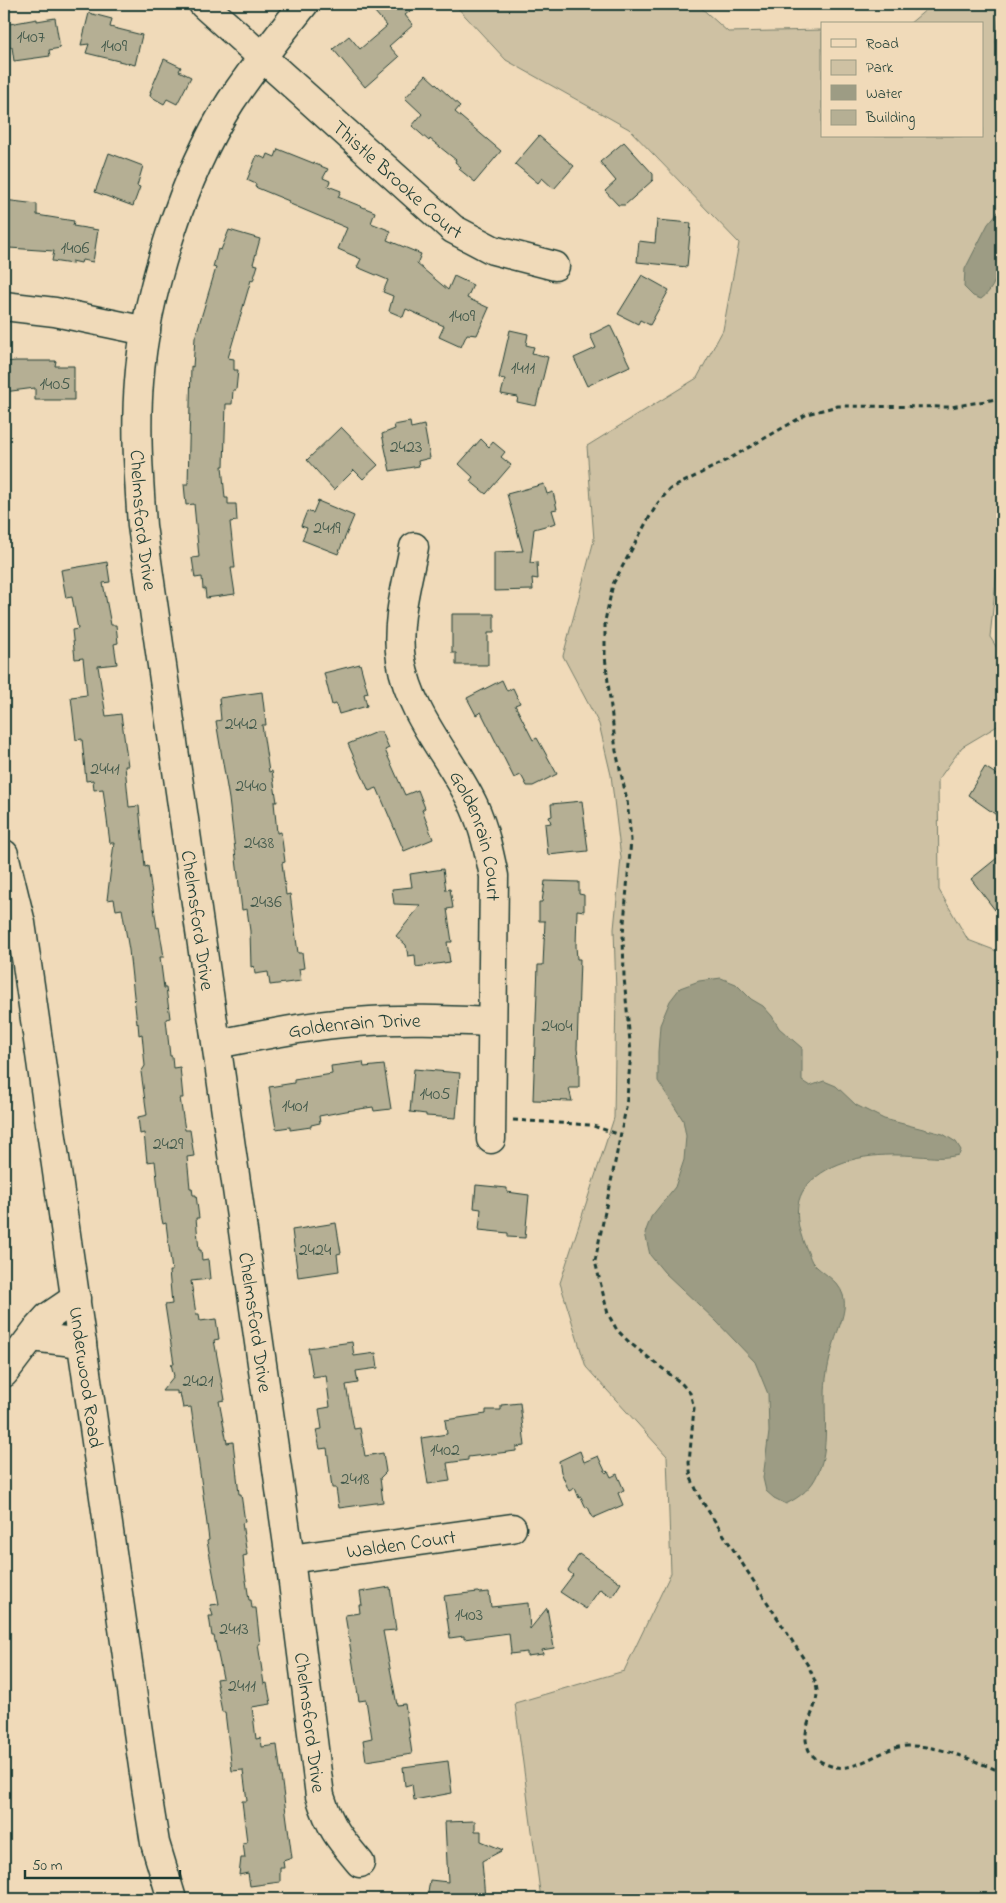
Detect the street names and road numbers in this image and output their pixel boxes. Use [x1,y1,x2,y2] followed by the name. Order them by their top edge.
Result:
[324,114,467,248] street label: Thistle Brooke Court
[121,449,163,593] street label: Chelmsford Drive
[441,766,506,901] street label: Goldenrain Court
[172,849,220,993] street label: Chelmsford Drive
[286,1008,421,1047] street label: Goldenrain Drive
[229,1250,278,1395] street label: Chelmsford Drive
[60,1305,109,1450] street label: Underwood Road
[345,1524,458,1568] street label: Walden Court
[285,1651,331,1795] street label: Chelmsford Drive

